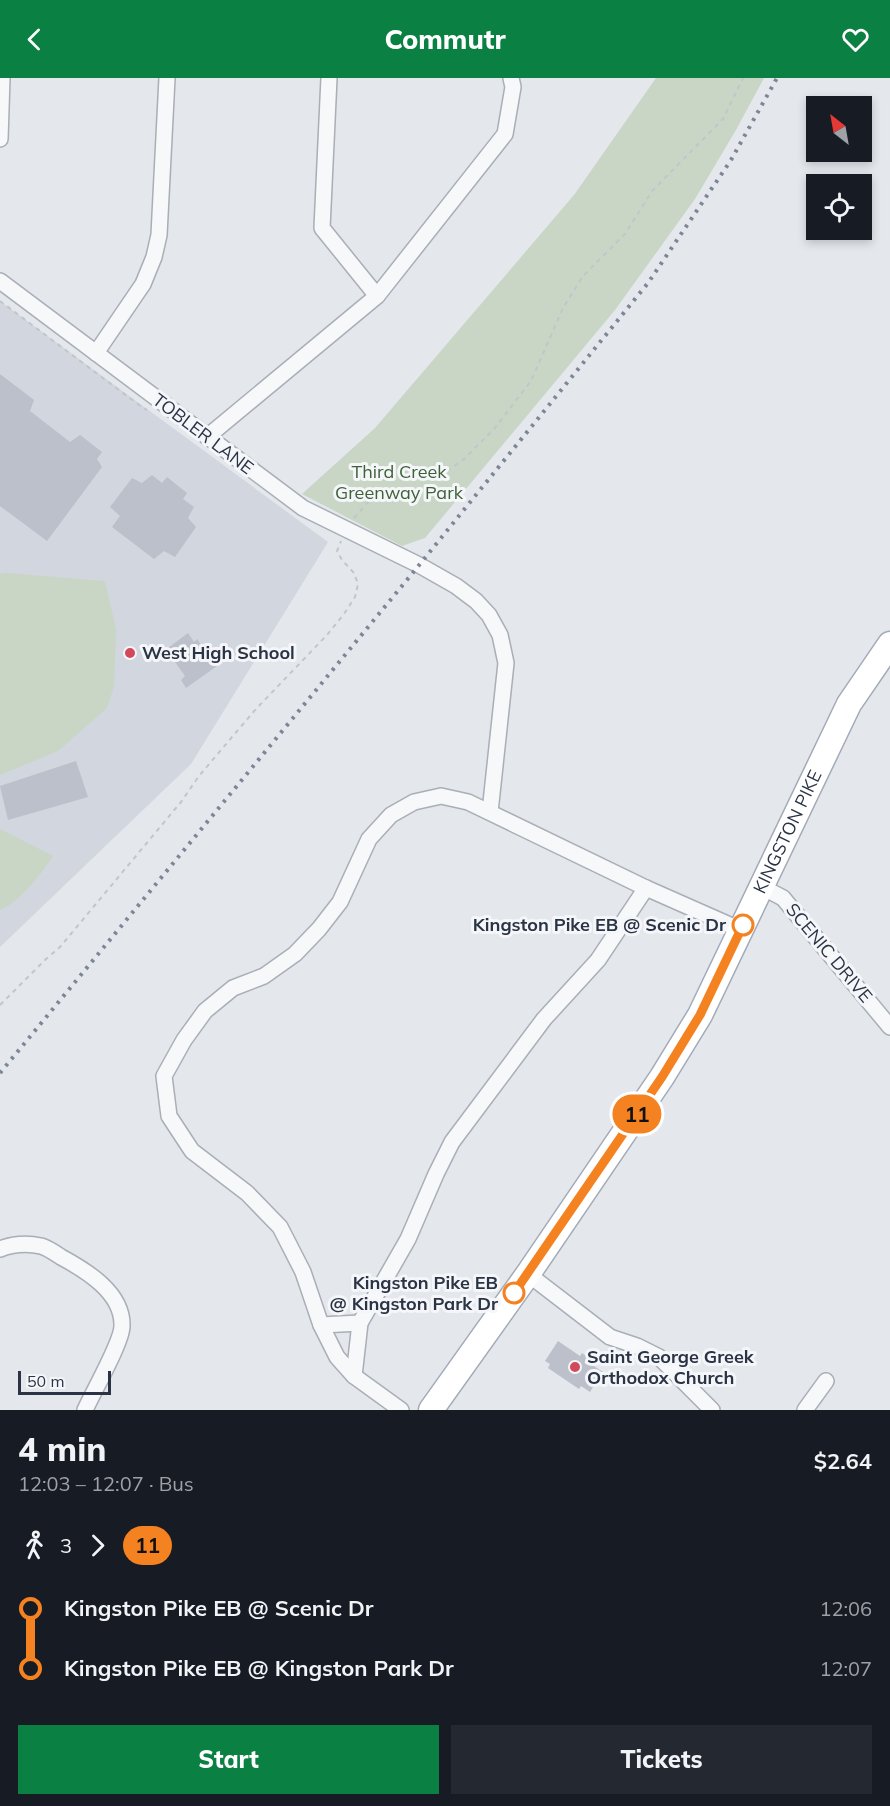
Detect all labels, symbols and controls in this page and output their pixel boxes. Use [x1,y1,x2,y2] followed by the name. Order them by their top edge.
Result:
[384,22,506,56] text: Commutr
[18,23,51,56] icon: back
[839,23,872,56] icon: heart
[806,96,872,162] north arrow
[806,96,872,240] map controls
[806,174,872,240] button: locate
[148,388,258,479] street label: TOBLER LANE
[335,460,464,504] park label: Third Creek Greenway Park
[142,641,295,664] place label: West High School
[123,646,137,660] marker: West High School
[748,766,827,897] street label: KINGSTON PIKE
[781,898,878,1007] street label: SCENIC DRIVE
[473,913,727,936] place label: Kingston Pike EB @ Scenic Dr
[732,914,754,936] marker: Kingston Pike EB @ Scenic Dr
[610,1094,664,1134] line badge: 11
[624,1101,650,1127] text: 11
[329,1271,499,1315] place label: Kingston Pike EB @ Kingston Park Dr
[503,1282,525,1304] marker: Kingston Pike EB @ Kingston Park Dr
[587,1345,755,1389] place label: Saint George Greek Orthodox Church
[568,1360,582,1374] marker: Saint George Greek Orthodox Church
[18,1368,111,1396] scale bar
[27,1371,64,1391] text: 50 m
[18,1428,106,1469] text: 4 min
[814,1447,872,1475] text: $2.64
[18,1471,194,1496] text: 12:03 – 12:07 · Bus
[18,1529,51,1562] icon: walk
[81,1529,114,1562] icon: forward
[135,1532,160,1558] text: 11
[60,1533,72,1558] text: 3
[64,1594,373,1622] text: Kingston Pike EB @ Scenic Dr
[819,1596,872,1621] text: 12:06
[64,1654,454,1682] text: Kingston Pike EB @ Kingston Park Dr
[819,1656,872,1681] text: 12:07
[18,1725,439,1794] button: Start
[451,1725,872,1794] button: Tickets

